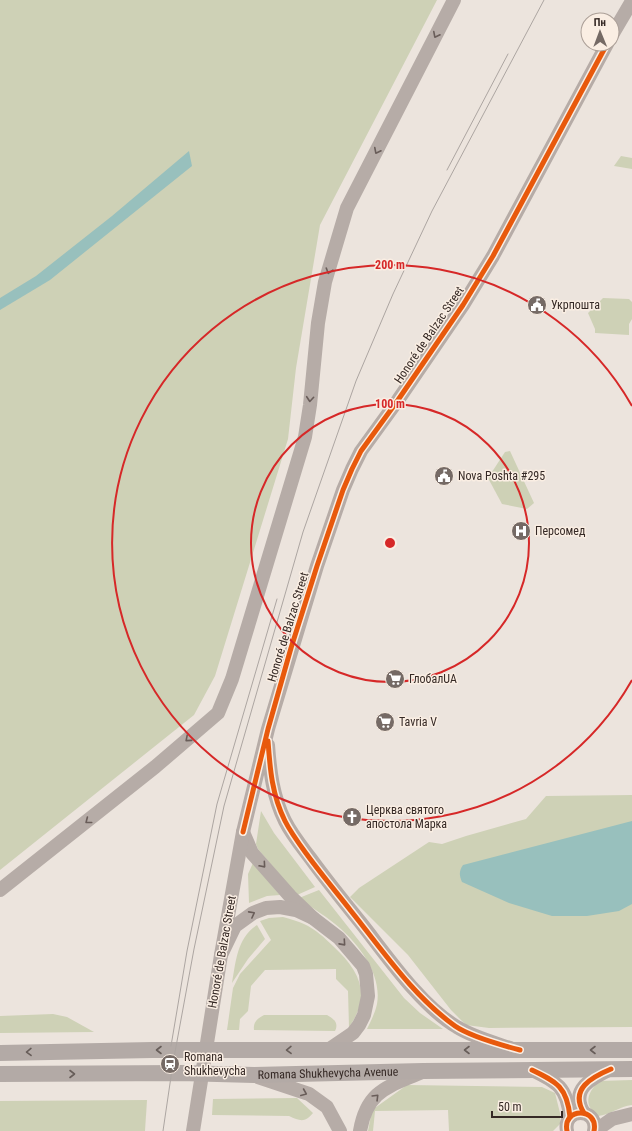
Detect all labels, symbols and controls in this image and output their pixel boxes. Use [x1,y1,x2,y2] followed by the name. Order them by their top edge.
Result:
[580,12,620,52] north arrow
[594,16,606,29] text: Пн
[433,31,441,38] one-way arrow
[374,146,382,154] one-way arrow
[375,258,405,272] text: 200 m
[325,267,334,274] one-way arrow
[391,283,467,386] street label: Honoré de Balzac Street
[526,294,548,316] public building icon: Укрпошта
[551,298,600,312] place label: Укрпошта
[306,396,315,402] one-way arrow
[375,397,405,411] text: 100 m
[433,465,455,487] public building icon: Nova Poshta #295
[458,469,545,483] place label: Nova Poshta #295
[510,520,532,542] hospital icon: Персомед
[535,524,586,538] place label: Персомед
[383,536,397,550] centre of rings
[265,570,311,684] street label: Honoré de Balzac Street
[384,668,406,690] supermarket icon: ГлобалUA
[409,672,457,686] place label: ГлобалUA
[374,711,396,733] supermarket icon: Tavria V
[399,715,437,729] place label: Tavria V
[186,734,193,741] one-way arrow
[366,803,447,831] place label: Церква святого апостола Марка
[341,806,363,828] church icon: Церква святого апостола Марка
[85,816,92,823] one-way arrow
[258,861,265,868] one-way arrow
[205,894,239,1009] street label: Honoré de Balzac Street
[247,912,255,919] one-way arrow
[339,938,346,945] one-way arrow
[156,1046,162,1054] one-way arrow
[286,1046,292,1054] one-way arrow
[464,1046,470,1054] one-way arrow
[590,1046,596,1054] one-way arrow
[26,1048,32,1056] one-way arrow
[184,1050,246,1078] place label: Romana Shukhevycha
[159,1053,181,1075] station icon: Romana Shukhevycha
[257,1065,399,1082] street label: Romana Shukhevycha Avenue
[69,1070,75,1078] one-way arrow
[301,1088,308,1096] one-way arrow
[492,1093,562,1119] scale bar
[371,1094,379,1102] one-way arrow
[498,1100,522,1114] text: 50 m

